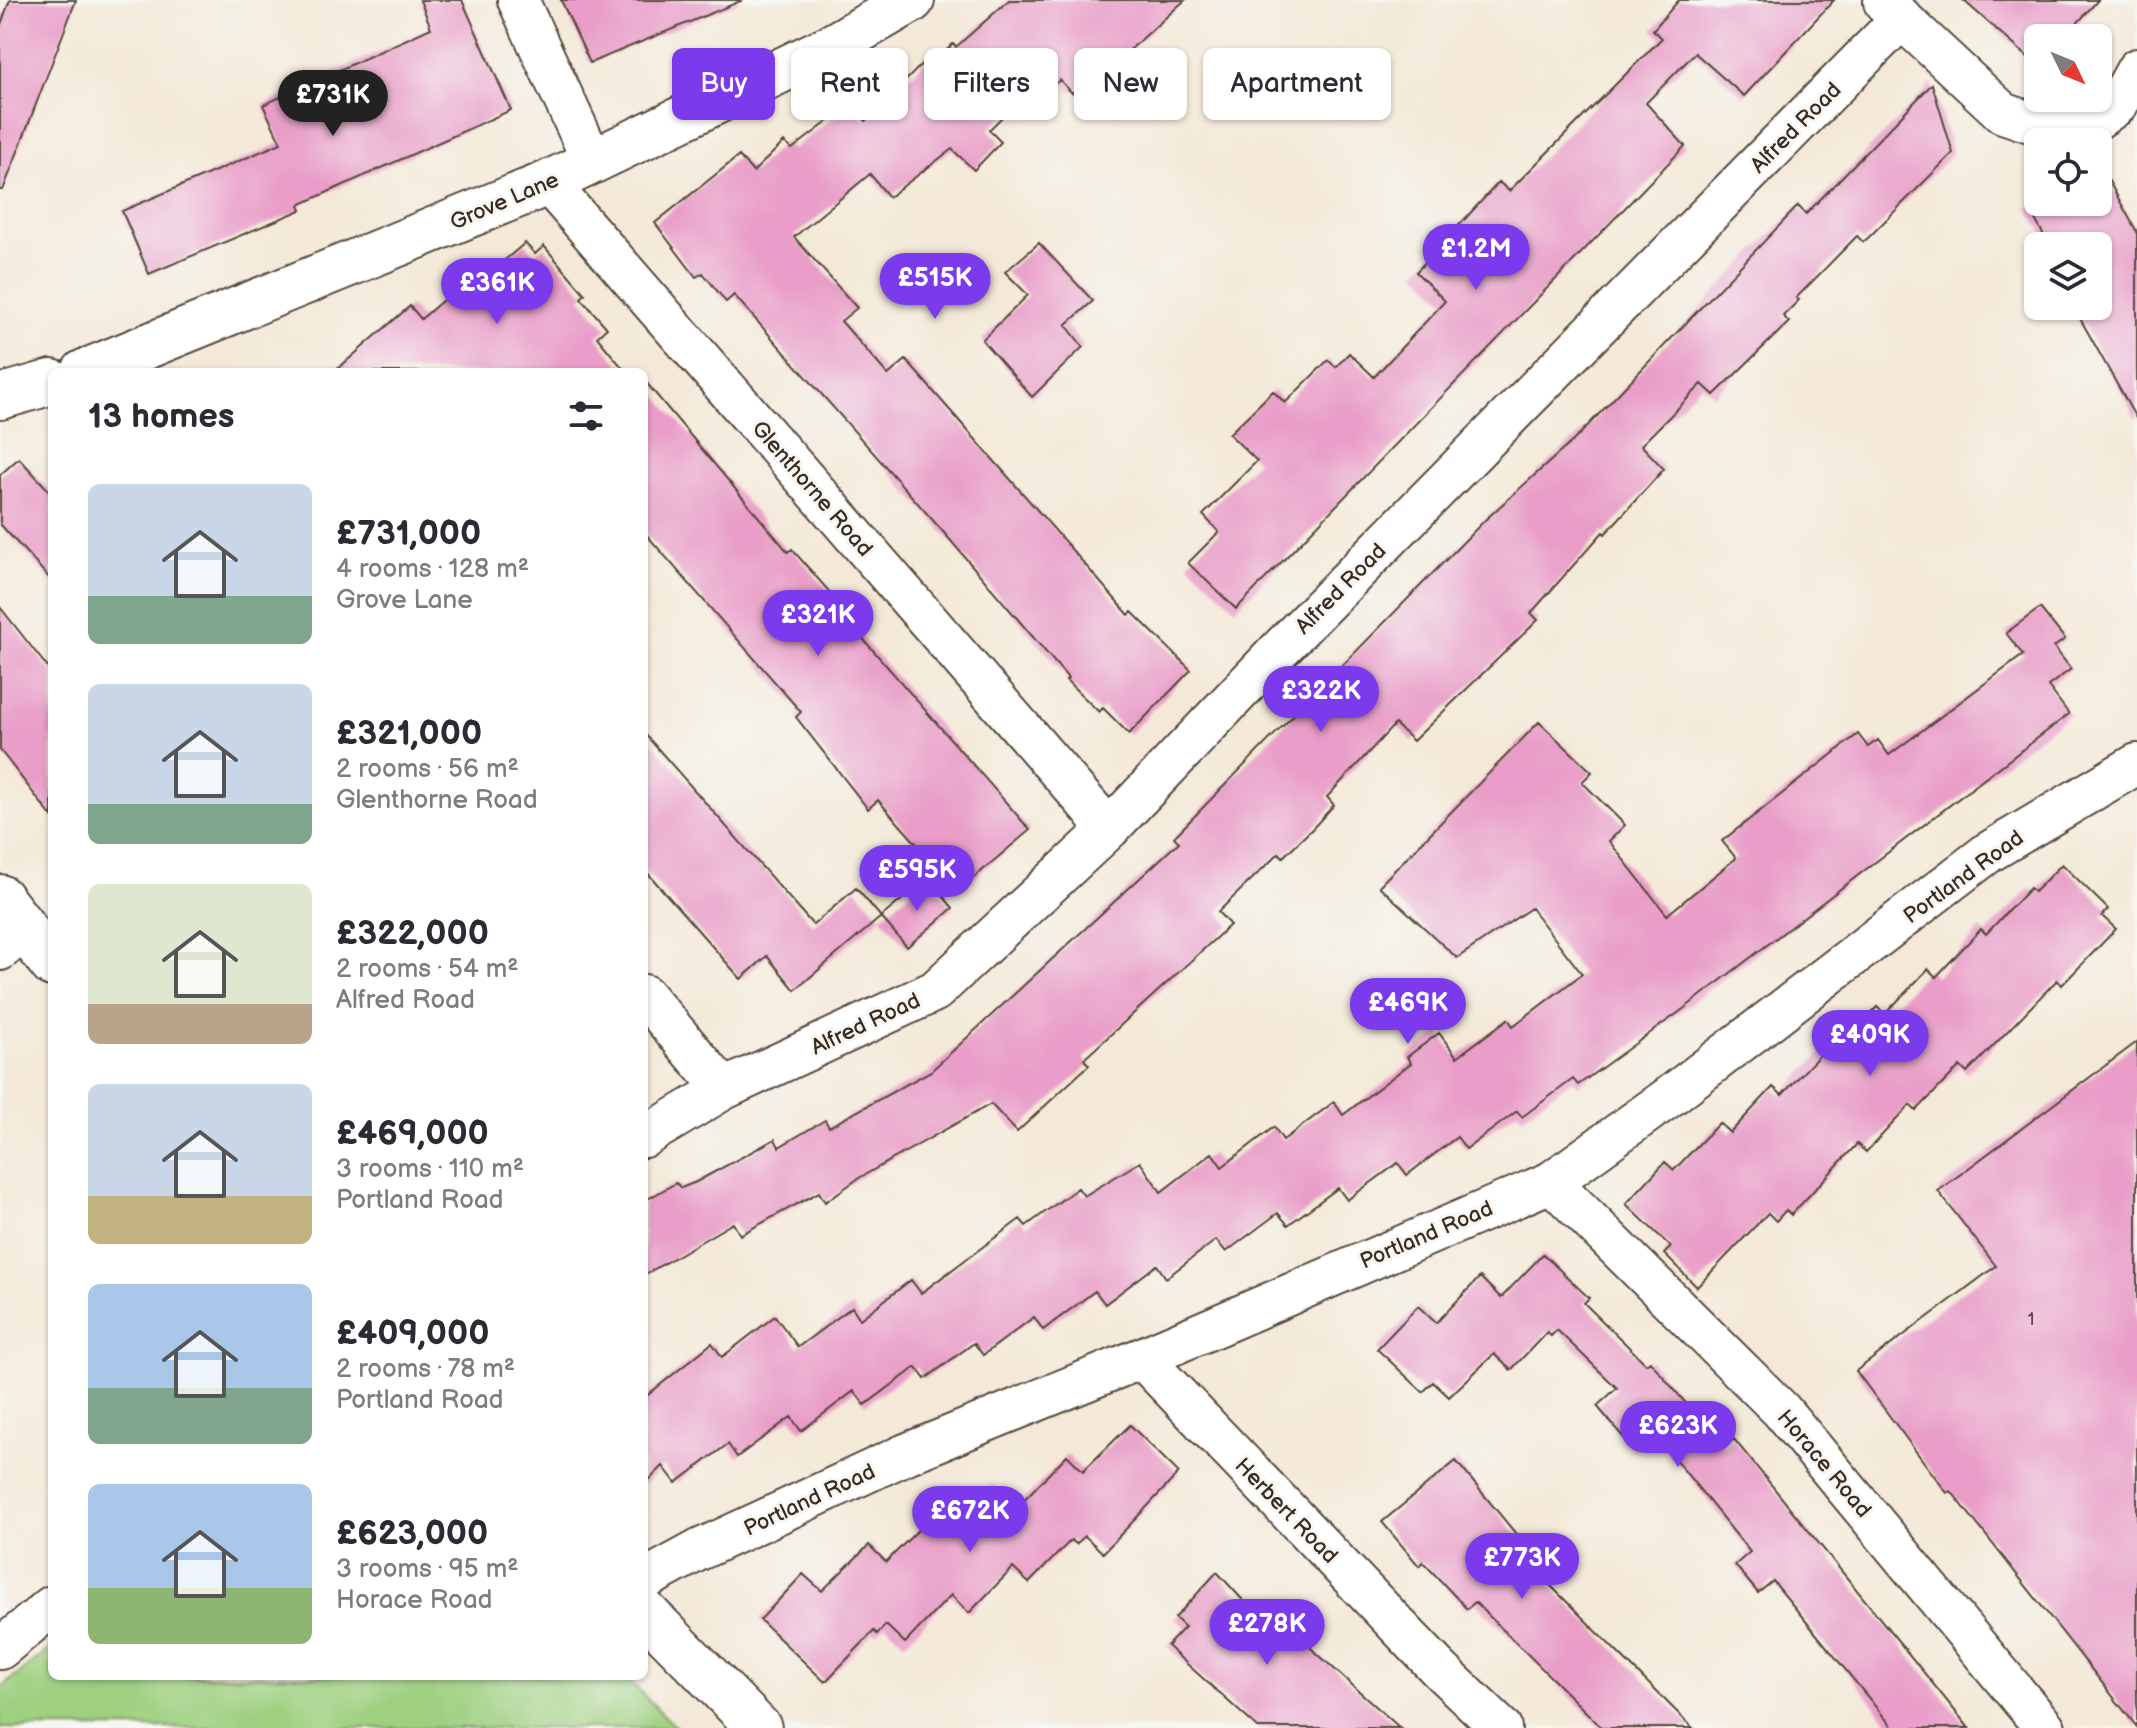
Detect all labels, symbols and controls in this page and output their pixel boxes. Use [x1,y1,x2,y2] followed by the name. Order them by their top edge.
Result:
[2024,24,2112,112] north arrow
[2024,24,2112,320] map controls
[672,48,775,120] chip: Buy
[791,48,908,120] chip: Rent
[924,48,1058,120] chip: Filters
[1074,48,1187,120] chip: New
[1203,48,1391,120] chip: Apartment
[277,70,389,138] pin: £731K
[1745,77,1847,179] street label: Alfred Road
[296,80,370,111] text: £731K
[2024,128,2112,216] button: locate
[446,166,563,236] street label: Grove Lane
[1420,224,1532,292] pin: £1.2M
[2024,232,2112,320] button: layers
[1441,234,1511,265] text: £1.2M
[879,253,991,321] pin: £515K
[441,258,553,326] pin: £361K
[898,263,972,294] text: £515K
[459,268,535,299] text: £361K
[564,394,608,438] icon: filters
[88,396,235,437] text: 13 homes
[746,416,878,562] street label: Glenthorne Road
[336,513,481,554] text: £731,000
[152,516,248,612] icon: home
[1290,538,1392,640] street label: Alfred Road
[336,554,529,585] text: 4 rooms · 128 m²
[336,585,473,616] text: Grove Lane
[762,590,874,658] pin: £321K
[780,600,856,631] text: £321K
[1265,666,1377,734] pin: £322K
[1281,676,1361,707] text: £322K
[336,713,482,754] text: £321,000
[152,716,248,812] icon: home
[336,754,519,785] text: 2 rooms · 56 m²
[336,785,538,816] text: Glenthorne Road
[1899,825,2029,930] street label: Portland Road
[861,845,973,913] pin: £595K
[877,855,957,886] text: £595K
[336,913,489,954] text: £322,000
[152,916,248,1012] icon: home
[336,954,519,985] text: 2 rooms · 54 m²
[1352,978,1464,1046] pin: £469K
[336,985,475,1016] text: Alfred Road
[807,987,925,1061] street label: Alfred Road
[1368,988,1448,1019] text: £469K
[1814,1010,1926,1078] pin: £409K
[1830,1020,1910,1051] text: £409K
[336,1113,489,1154] text: £469,000
[152,1116,248,1212] icon: home
[336,1154,524,1185] text: 3 rooms · 110 m²
[336,1185,504,1216] text: Portland Road
[1356,1195,1497,1276] street label: Portland Road
[2028,1309,2034,1330] house number: 1
[336,1313,489,1354] text: £409,000
[152,1316,248,1412] icon: home
[336,1354,515,1385] text: 2 rooms · 78 m²
[336,1385,504,1416] text: Portland Road
[1622,1401,1734,1469] pin: £623K
[1771,1405,1877,1523] street label: Horace Road
[1638,1411,1718,1442] text: £623K
[1229,1453,1343,1570] street label: Herbert Road
[740,1458,880,1543] street label: Portland Road
[914,1486,1026,1554] pin: £672K
[930,1496,1010,1527] text: £672K
[336,1513,488,1554] text: £623,000
[152,1516,248,1612] icon: home
[1466,1533,1578,1601] pin: £773K
[1483,1543,1561,1574] text: £773K
[336,1554,518,1585] text: 3 rooms · 95 m²
[336,1585,493,1616] text: Horace Road
[1211,1599,1323,1667] pin: £278K
[1228,1609,1306,1640] text: £278K

